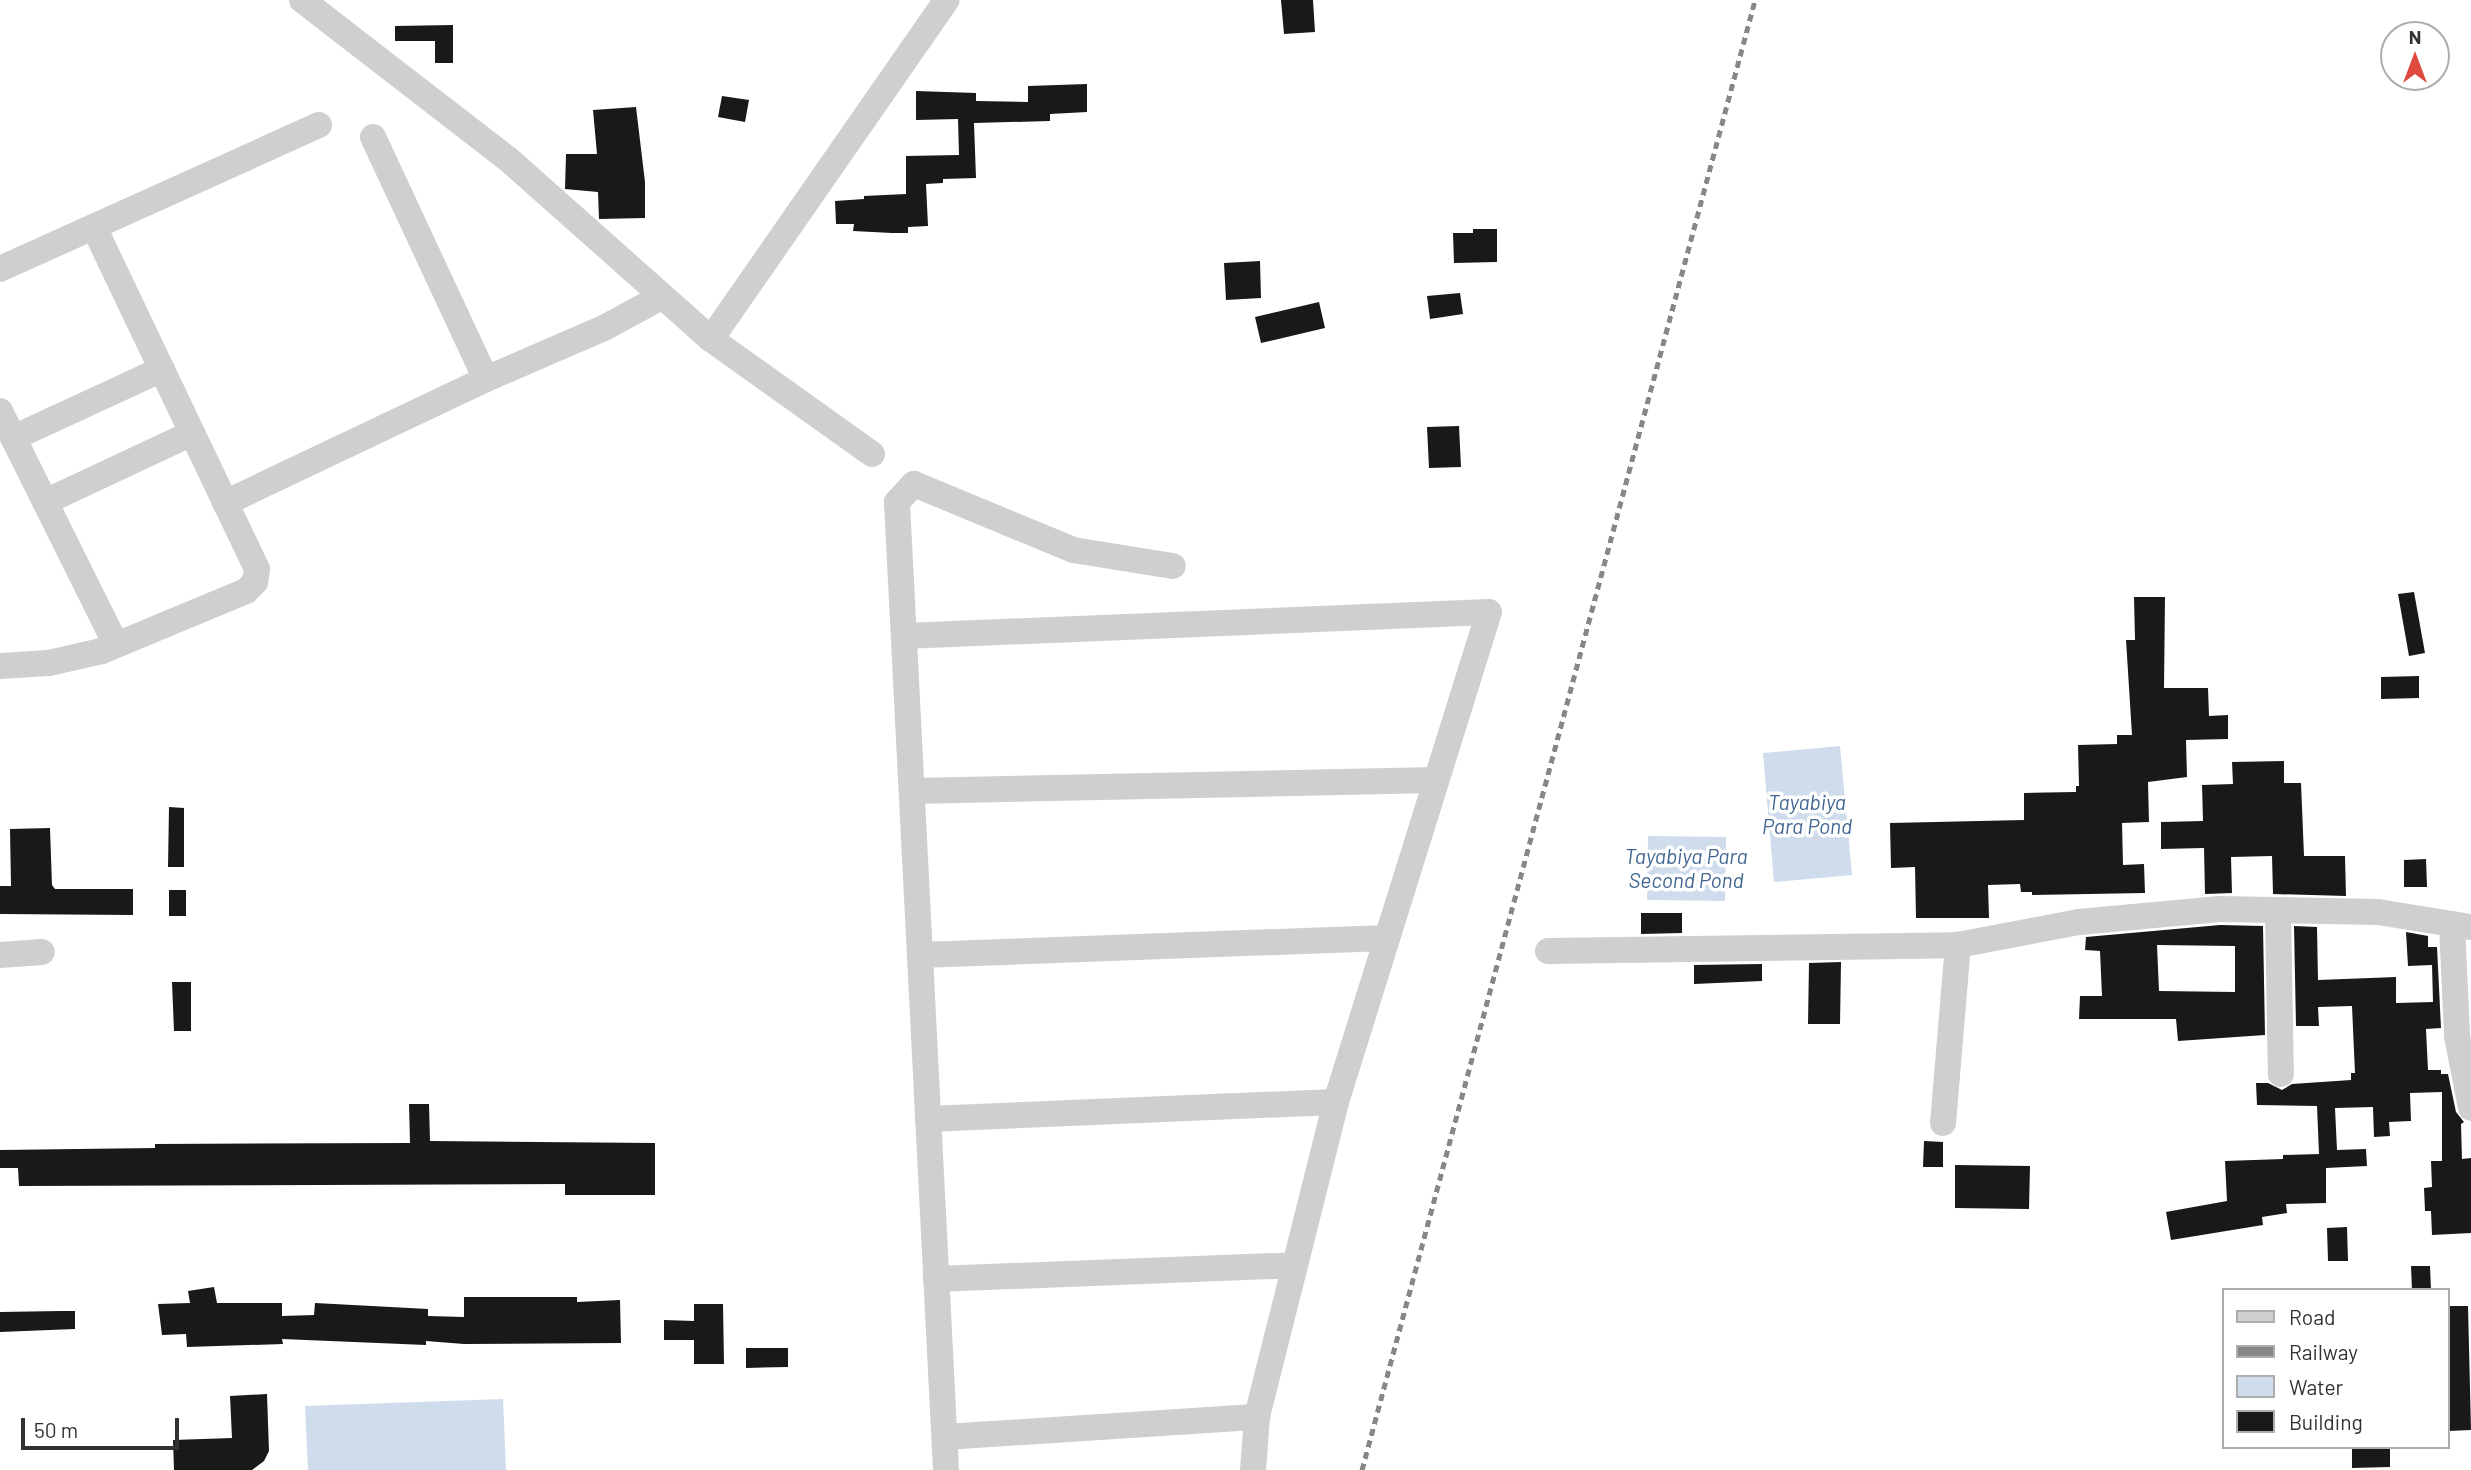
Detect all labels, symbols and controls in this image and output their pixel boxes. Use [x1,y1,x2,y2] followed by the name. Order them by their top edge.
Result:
[2380,21,2450,91] north arrow
[2409,25,2421,48] text: N
[1762,789,1852,839] water label: Tayabiya Para Pond
[1624,843,1748,893] water label: Tayabiya Para Second Pond
[2222,1288,2450,1449] legend
[2289,1304,2335,1329] text: Road
[2289,1339,2358,1364] text: Railway
[2289,1374,2343,1399] text: Water
[24,1404,182,1448] scale bar
[2289,1409,2363,1434] text: Building
[34,1417,78,1442] text: 50 m

